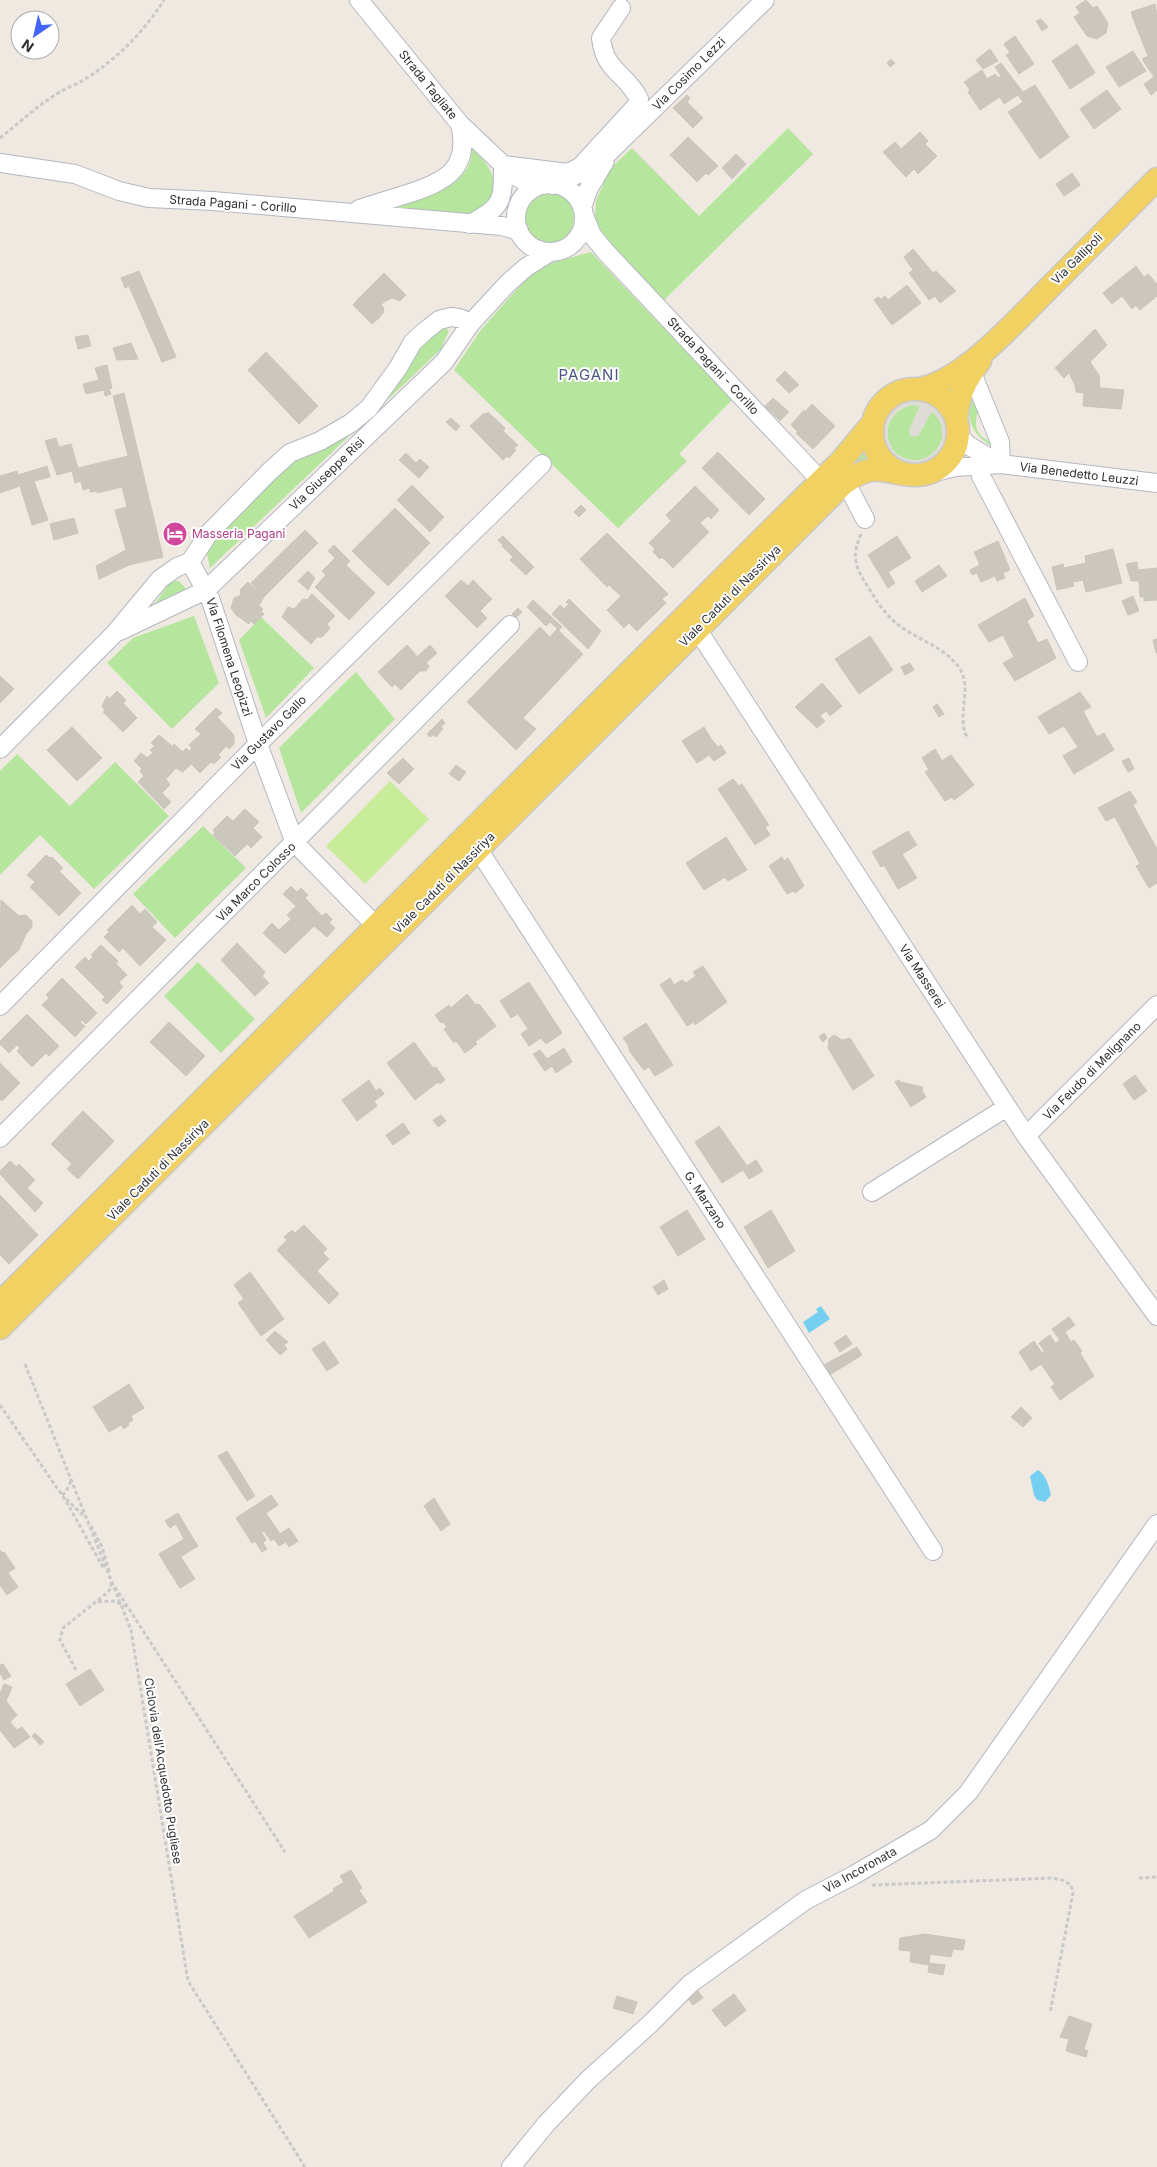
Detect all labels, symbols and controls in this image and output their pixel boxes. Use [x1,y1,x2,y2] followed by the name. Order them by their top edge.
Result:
[10,10,60,60] north arrow
[649,34,728,113] street label: Via Cosimo Lezzi
[18,36,37,56] text: N
[396,47,461,122] street label: Strada Tagliate
[169,192,297,215] street label: Strada Pagani - Corillo
[1048,230,1105,287] street label: Via Gallipoli
[664,314,762,417] street label: Strada Pagani - Corillo
[559,365,619,384] district label: PAGANI
[286,434,367,513] street label: Via Giuseppe Risi
[1019,459,1139,488] street label: Via Benedetto Leuzzi
[162,521,188,547] hotel icon: Masseria Pagani
[192,526,286,541] place label: Masseria Pagani
[676,542,784,650] street label: Viale Caduti di Nassiriya
[203,596,256,718] street label: Via Filomena Leopizzi
[228,692,309,773] street label: Via Gustavo Gallo
[390,829,498,937] street label: Viale Caduti di Nassiriya
[213,839,299,925] street label: Via Marco Colosso
[896,941,949,1010] street label: Via Masserei
[1039,1018,1144,1123] street label: Via Feudo di Melignano
[104,1116,212,1224] street label: Viale Caduti di Nassiriya
[681,1168,730,1231] street label: G. Marzano
[141,1677,186,1865] street label: Ciclovia dell'Acquedotto Pugliese
[820,1843,899,1896] street label: Via Incoronata

